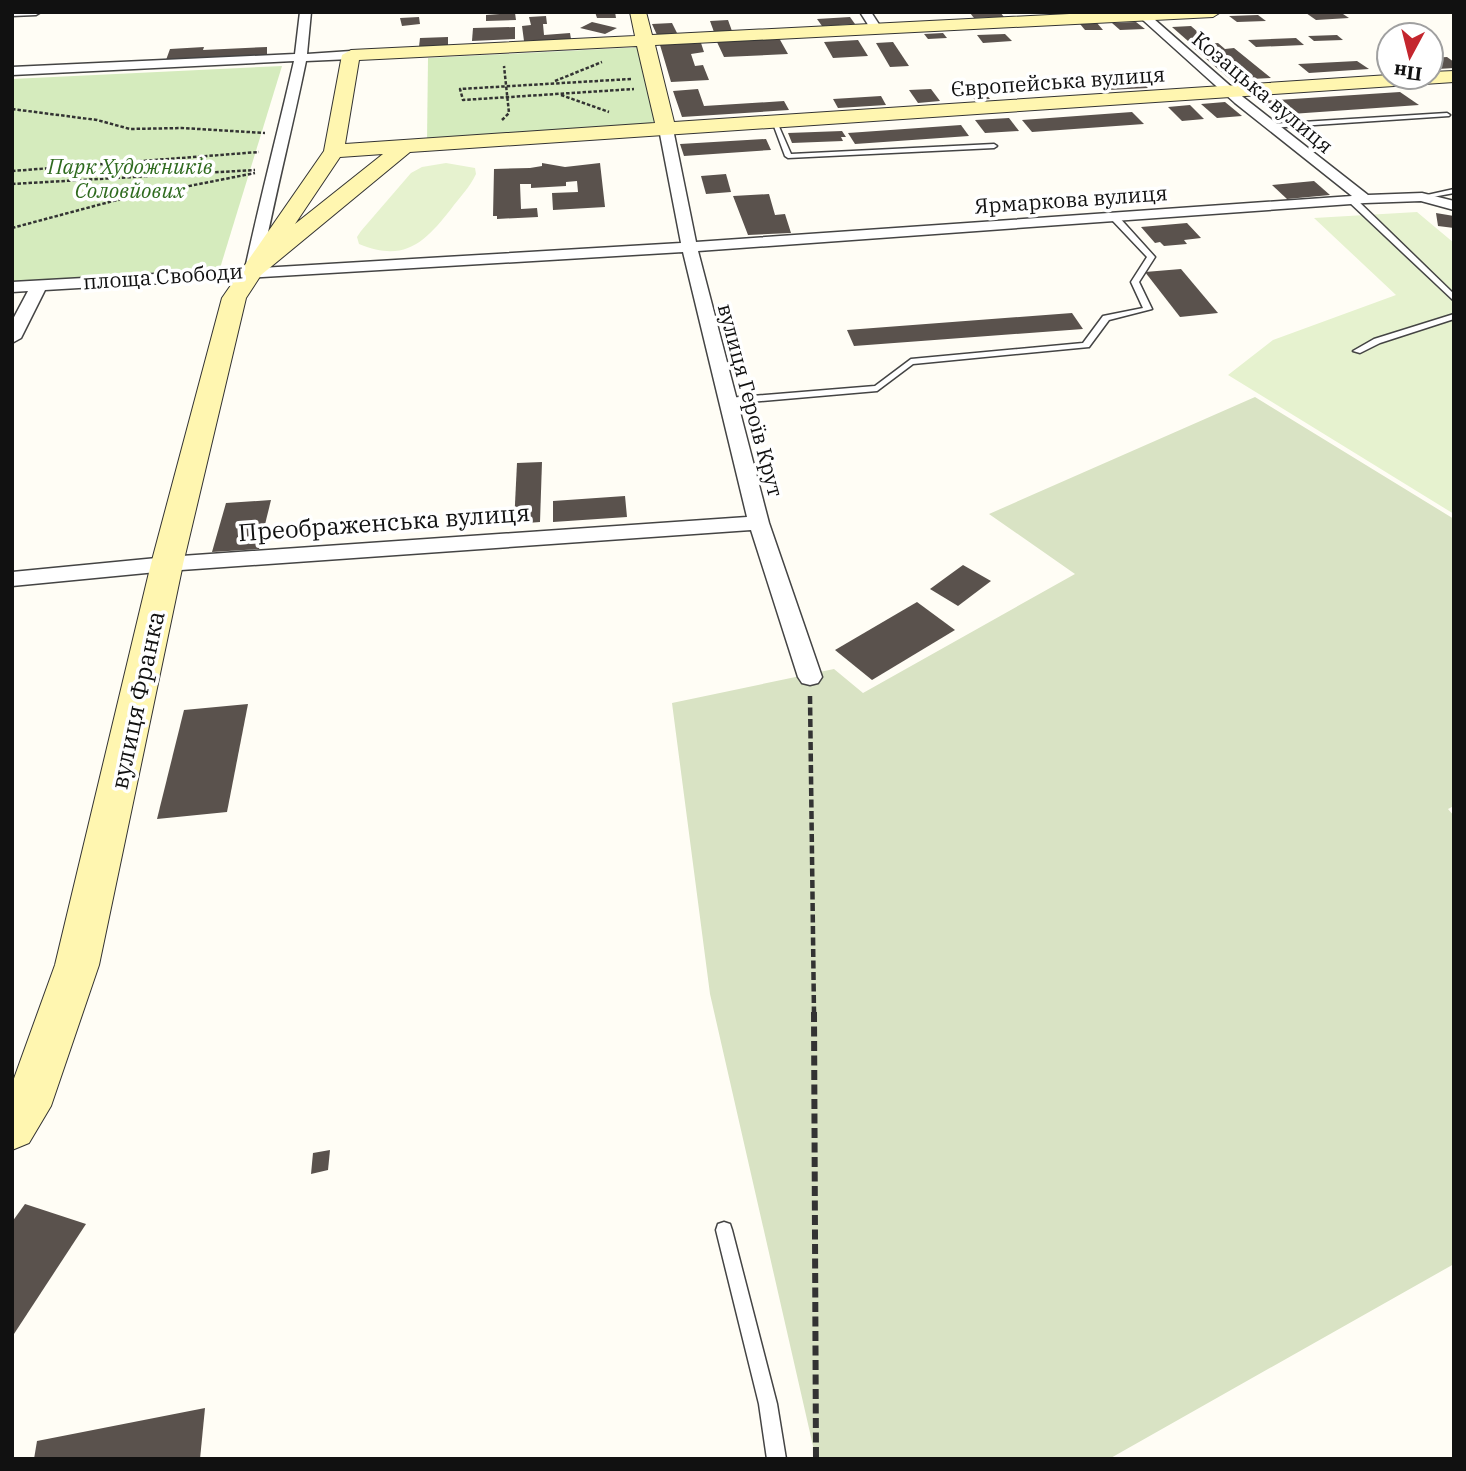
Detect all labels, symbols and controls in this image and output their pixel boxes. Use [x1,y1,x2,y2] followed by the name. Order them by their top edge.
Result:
[1375,21,1445,91] north arrow
[1187,25,1339,159] street label: Козацька вулиця
[1392,59,1423,87] text: Пн
[950,60,1166,102] street label: Європейська вулиця
[46,152,213,204] park label: Парк Художників Соловйових
[973,178,1169,220] street label: Ярмаркова вулиця
[82,256,244,296] street label: площа Свободи
[712,300,790,500] street label: вулиця Героїв Крут
[237,496,531,548] street label: Преображенська вулиця
[102,608,172,792] street label: вулиця Франка

